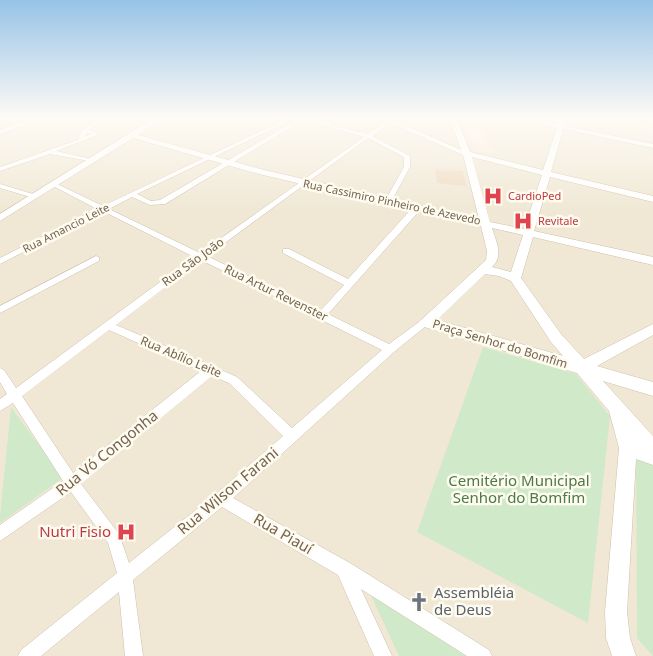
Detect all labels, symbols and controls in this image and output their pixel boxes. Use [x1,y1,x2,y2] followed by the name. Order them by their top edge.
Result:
[302,175,483,228] street label: Rua Cassimiro Pinheiro de Azevedo
[482,185,504,207] hospital icon: CardioPed
[508,188,561,203] place label: CardioPed
[20,199,112,256] street label: Rua Amancio Leite
[512,210,534,232] hospital icon: Revitale
[538,213,578,228] place label: Revitale
[158,233,227,290] street label: Rua São João
[222,260,331,325] street label: Rua Artur Revenster
[431,315,570,372] street label: Praça Senhor do Bomfim
[138,332,225,381] street label: Rua Abílio Leite
[51,405,161,500] street label: Rua Vó Congonha
[173,442,282,538] street label: Rua Wilson Farani
[448,470,590,507] park label: Cemitério Municipal Senhor do Bomfim
[250,508,318,559] street label: Rua Piauí
[39,521,111,541] place label: Nutri Fisio
[115,521,137,543] hospital icon: Nutri Fisio
[434,582,514,619] place label: Assembléia de Deus
[408,591,430,613] church icon: Assembléia de Deus

